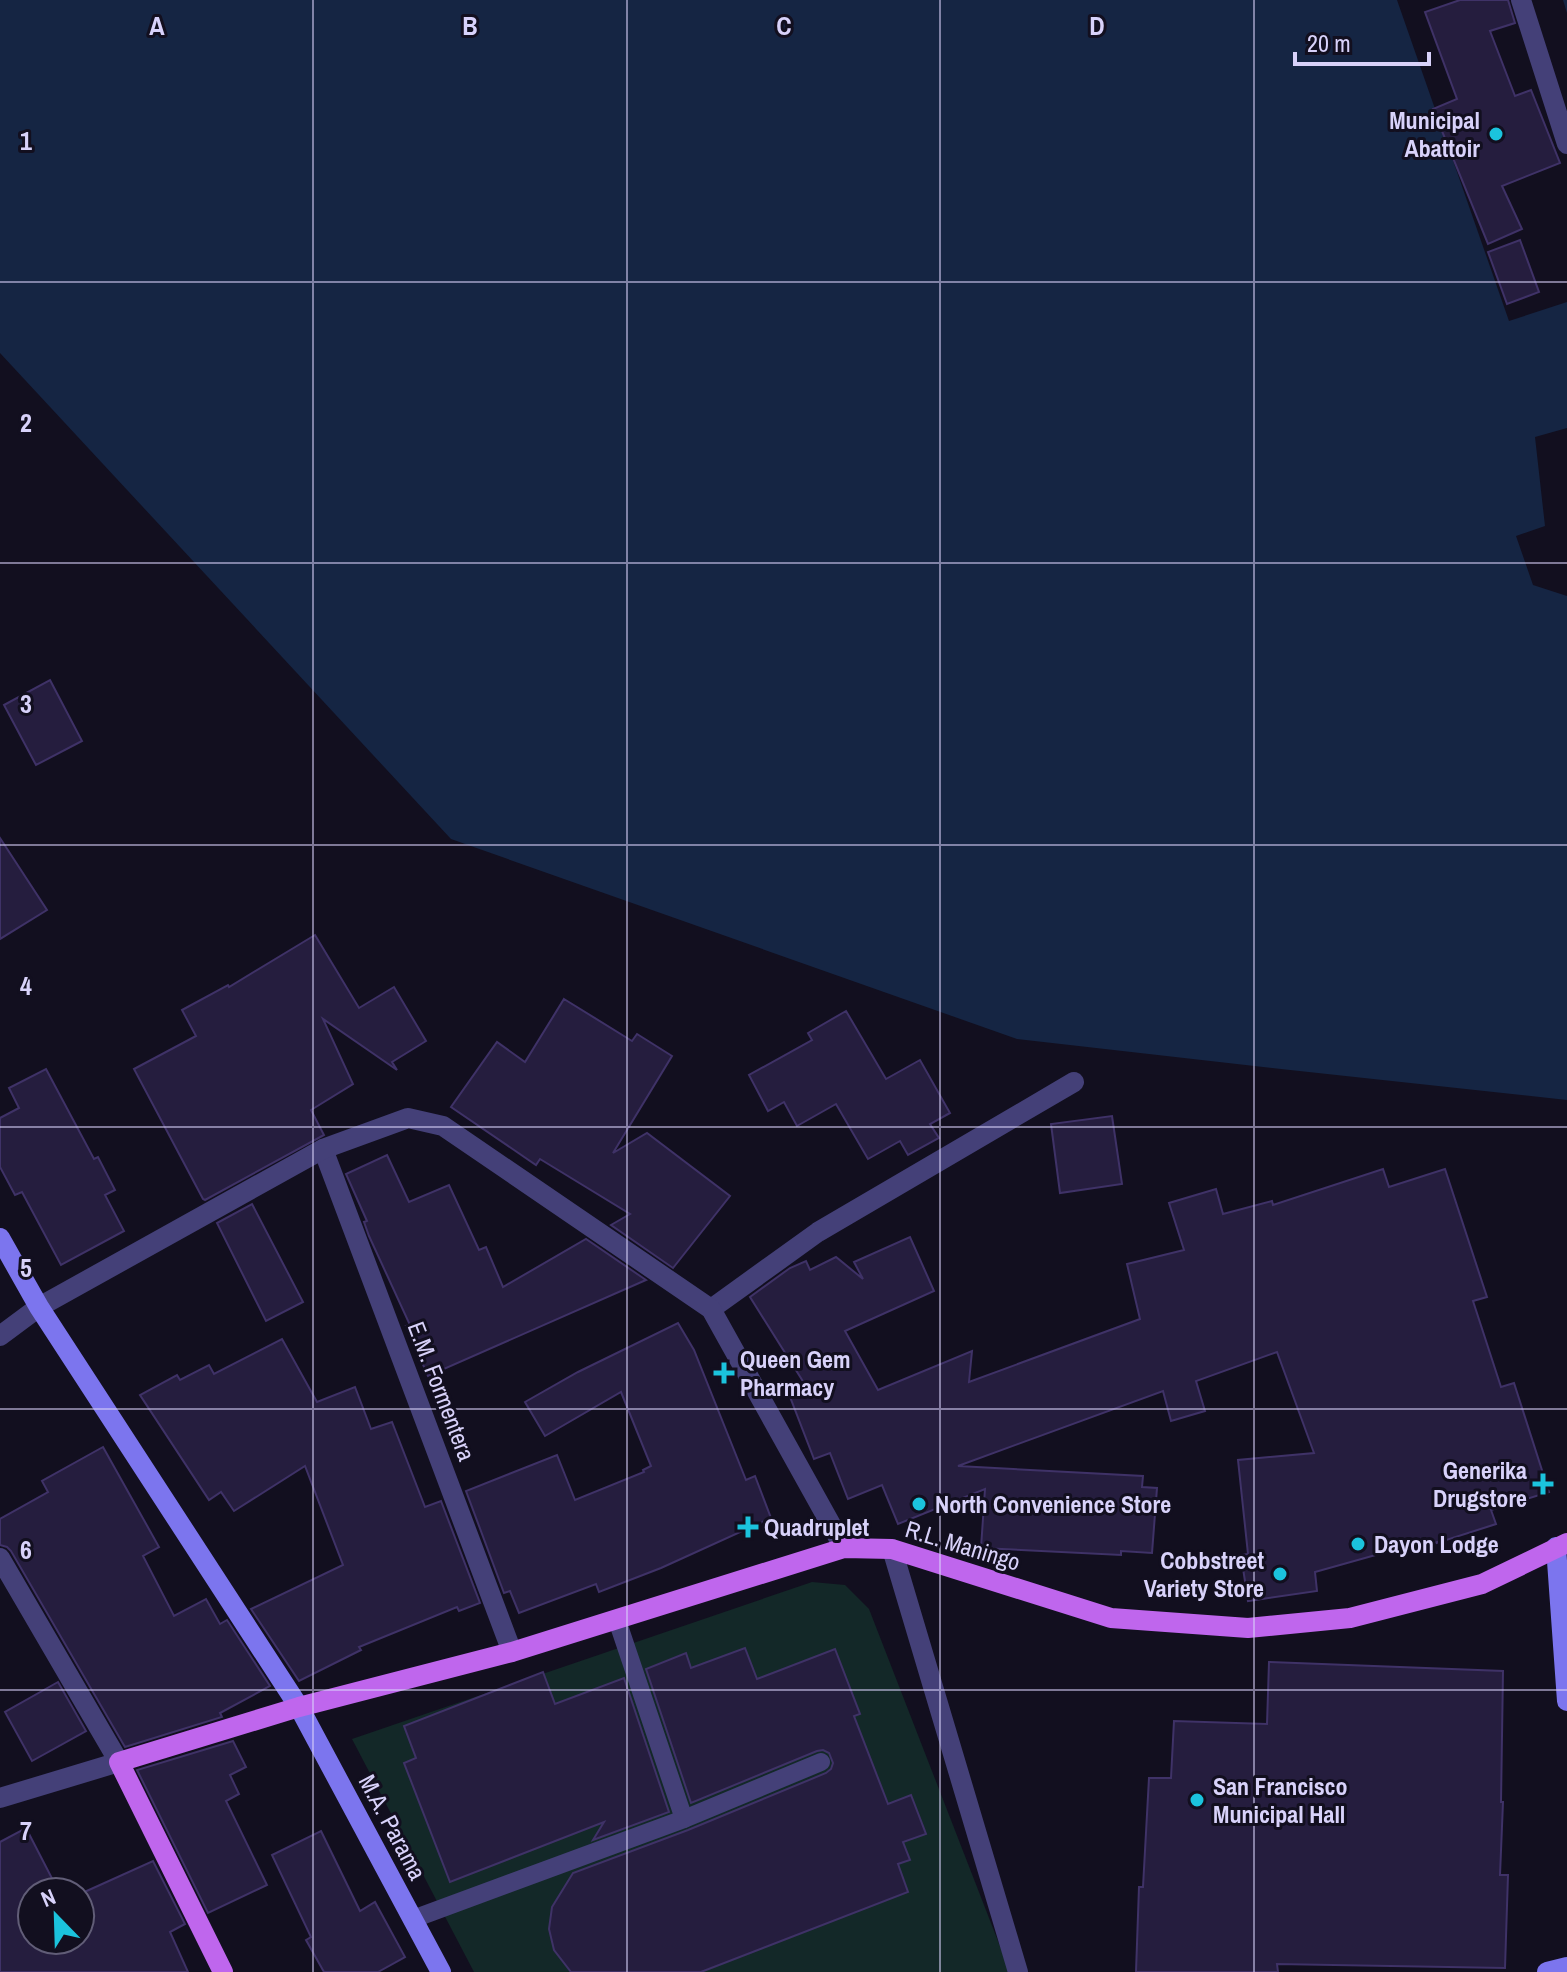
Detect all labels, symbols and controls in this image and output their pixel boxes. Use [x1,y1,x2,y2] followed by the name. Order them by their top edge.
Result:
[149,8,165,43] text: A
[462,8,478,43] text: B
[776,8,792,43] text: C
[1089,8,1105,43] text: D
[1295,16,1429,66] scale bar
[1307,27,1351,59] text: 20 m
[1389,104,1480,164] place label: Municipal Abattoir
[20,123,32,158] text: 1
[1487,125,1505,143] marker: Municipal Abattoir
[20,405,32,440] text: 2
[20,686,32,721] text: 3
[20,968,32,1003] text: 4
[20,1250,32,1285] text: 5
[401,1317,483,1465] street label: E.M. Formentera
[740,1343,850,1403] place label: Queen Gem Pharmacy
[715,1364,733,1382] marker: Queen Gem Pharmacy
[1433,1454,1527,1514] place label: Generika Drugstore
[1534,1475,1552,1493] marker: Generika Drugstore
[935,1488,1171,1520] place label: North Convenience Store
[910,1495,928,1513] marker: North Convenience Store
[764,1511,869,1543] place label: Quadruplet
[902,1512,1024,1578] street label: R.L. Maningo
[739,1518,757,1536] marker: Quadruplet
[1374,1528,1499,1560] place label: Dayon Lodge
[20,1532,32,1567] text: 6
[1349,1535,1367,1553] marker: Dayon Lodge
[1144,1544,1264,1604] place label: Cobbstreet Variety Store
[1271,1565,1289,1583] marker: Cobbstreet Variety Store
[352,1769,434,1885] street label: M.A. Parama
[1213,1770,1348,1830] place label: San Francisco Municipal Hall
[1188,1791,1206,1809] marker: San Francisco Municipal Hall
[20,1813,32,1848] text: 7
[16,1876,96,1956] north arrow
[36,1881,60,1914] text: N

